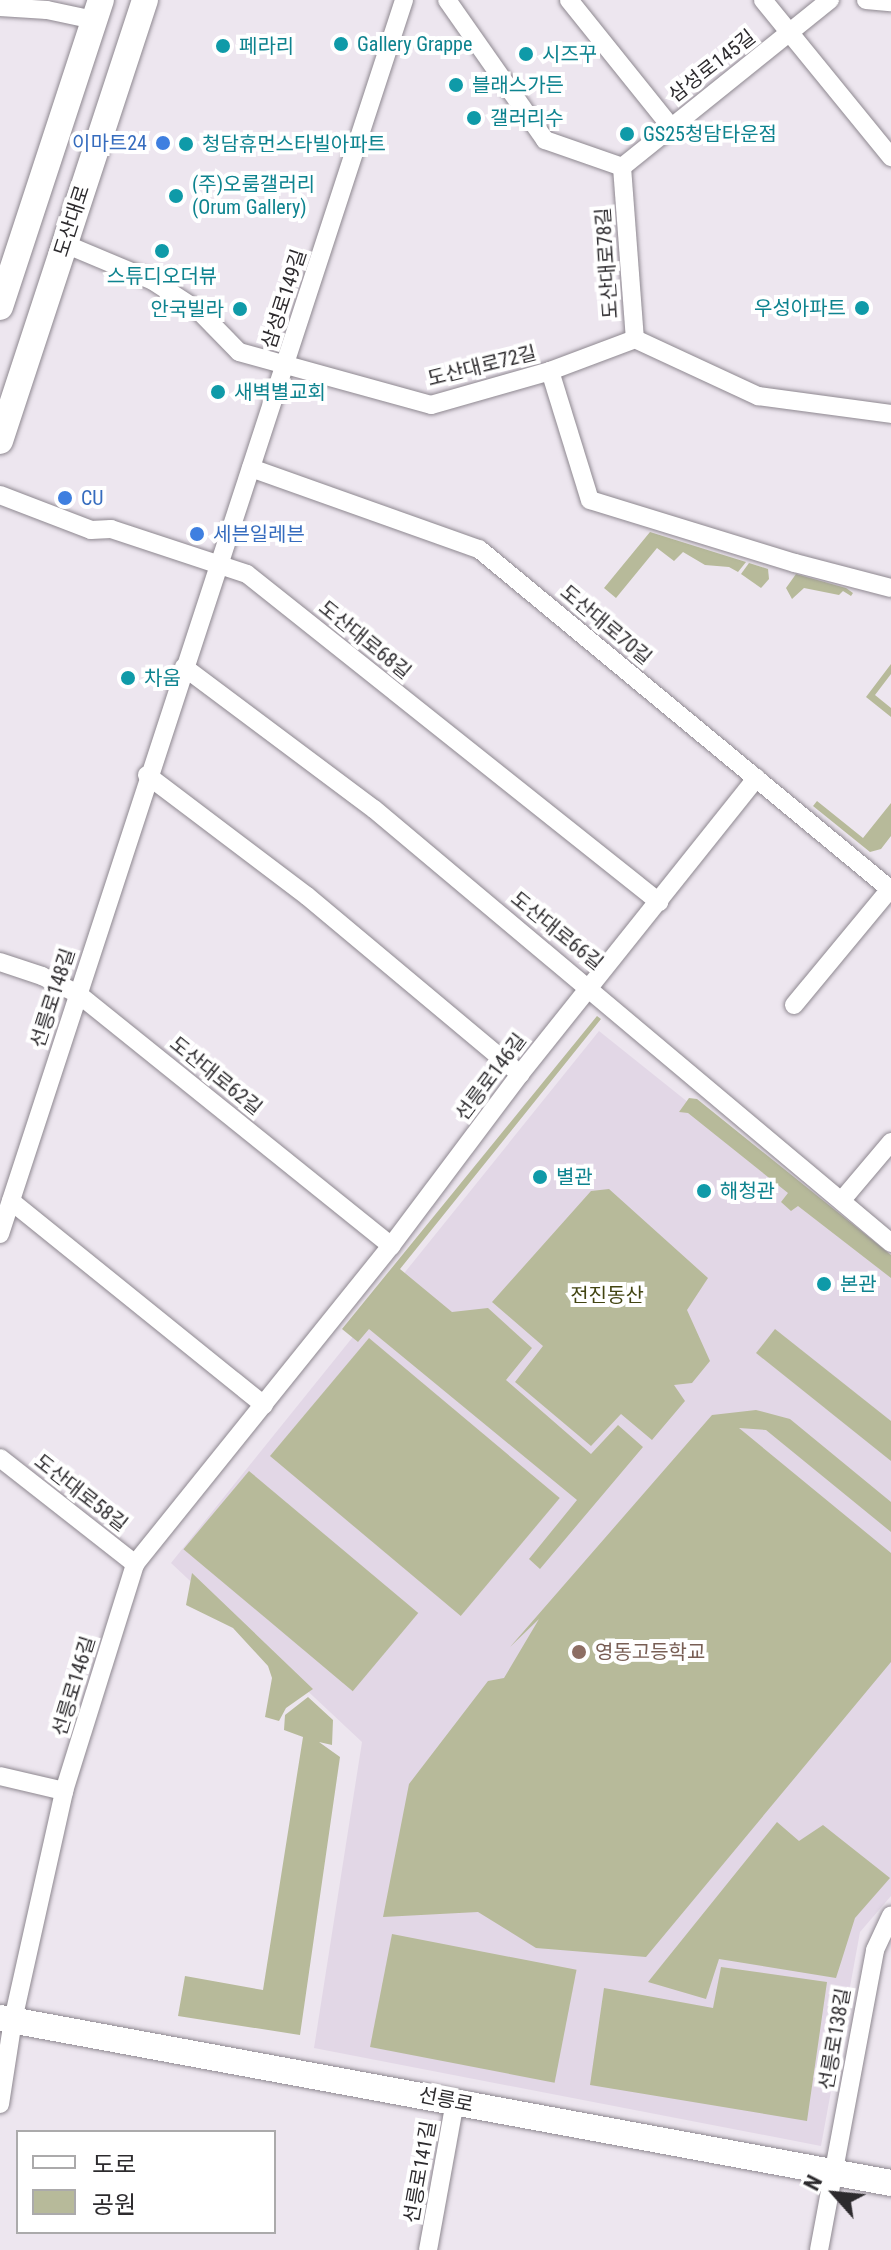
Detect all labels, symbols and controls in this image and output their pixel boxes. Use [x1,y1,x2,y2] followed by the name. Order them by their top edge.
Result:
[664,25,760,107] street label: 삼성로145길
[357,32,472,56] place label: Gallery Grappe
[239,34,294,58] place label: 페라리
[332,35,350,53] marker: Gallery Grappe
[214,37,232,55] marker: 페라리
[542,42,597,66] place label: 시즈꾸
[517,45,535,63] marker: 시즈꾸
[472,73,564,97] place label: 블래스가든
[447,76,465,94] marker: 블래스가든
[490,106,564,130] place label: 갤러리수
[465,109,483,127] marker: 갤러리수
[643,122,777,146] place label: GS25청담타운점
[618,125,636,143] marker: GS25청담타운점
[72,131,147,155] place label: 이마트24
[202,132,386,156] place label: 청담휴먼스타빌아파트
[154,134,172,152] marker: 이마트24
[177,135,195,153] marker: 청담휴먼스타빌아파트
[192,172,315,219] place label: (주)오룸갤러리 (Orum Gallery)
[49,182,95,260] street label: 도산대로
[167,187,185,205] marker: (주)오룸갤러리 (Orum Gallery)
[591,206,623,320] street label: 도산대로78길
[153,242,171,260] marker: 스튜디오더뷰
[257,246,311,352] street label: 삼성로149길
[107,264,217,288] place label: 스튜디오더뷰
[754,296,846,320] place label: 우성아파트
[150,297,224,321] place label: 안국빌라
[853,299,871,317] marker: 우성아파트
[231,300,249,318] marker: 안국빌라
[425,341,539,391] street label: 도산대로72길
[234,380,326,404] place label: 새벽별교회
[209,383,227,401] marker: 새벽별교회
[81,486,104,510] place label: CU
[56,489,74,507] marker: CU
[213,522,305,546] place label: 세븐일레븐
[188,525,206,543] marker: 세븐일레븐
[555,580,657,670] street label: 도산대로70길
[314,596,416,684] street label: 도산대로68길
[144,666,181,690] place label: 차움
[119,669,137,687] marker: 차움
[506,887,608,975] street label: 도산대로66길
[26,945,80,1051] street label: 선릉로148길
[450,1029,532,1125] street label: 선릉로146길
[165,1032,267,1120] street label: 도산대로62길
[556,1165,593,1189] place label: 별관
[531,1168,549,1186] marker: 별관
[720,1179,775,1203] place label: 해청관
[695,1182,713,1200] marker: 해청관
[840,1272,877,1296] place label: 본관
[815,1275,833,1293] marker: 본관
[570,1283,644,1307] park label: 전진동산
[30,1449,132,1537] street label: 도산대로58길
[47,1633,101,1739] street label: 선릉로146길
[595,1640,705,1664] place label: 영동고등학교
[570,1643,588,1661] marker: 영동고등학교
[814,1986,856,2092] street label: 선릉로138길
[417,2083,475,2117] street label: 선릉로
[399,2119,441,2225] street label: 선릉로141길
[16,2130,276,2234] legend
[92,2151,136,2179] text: 도로
[795,2154,875,2234] north arrow
[799,2171,827,2195] text: N
[92,2191,136,2219] text: 공원

